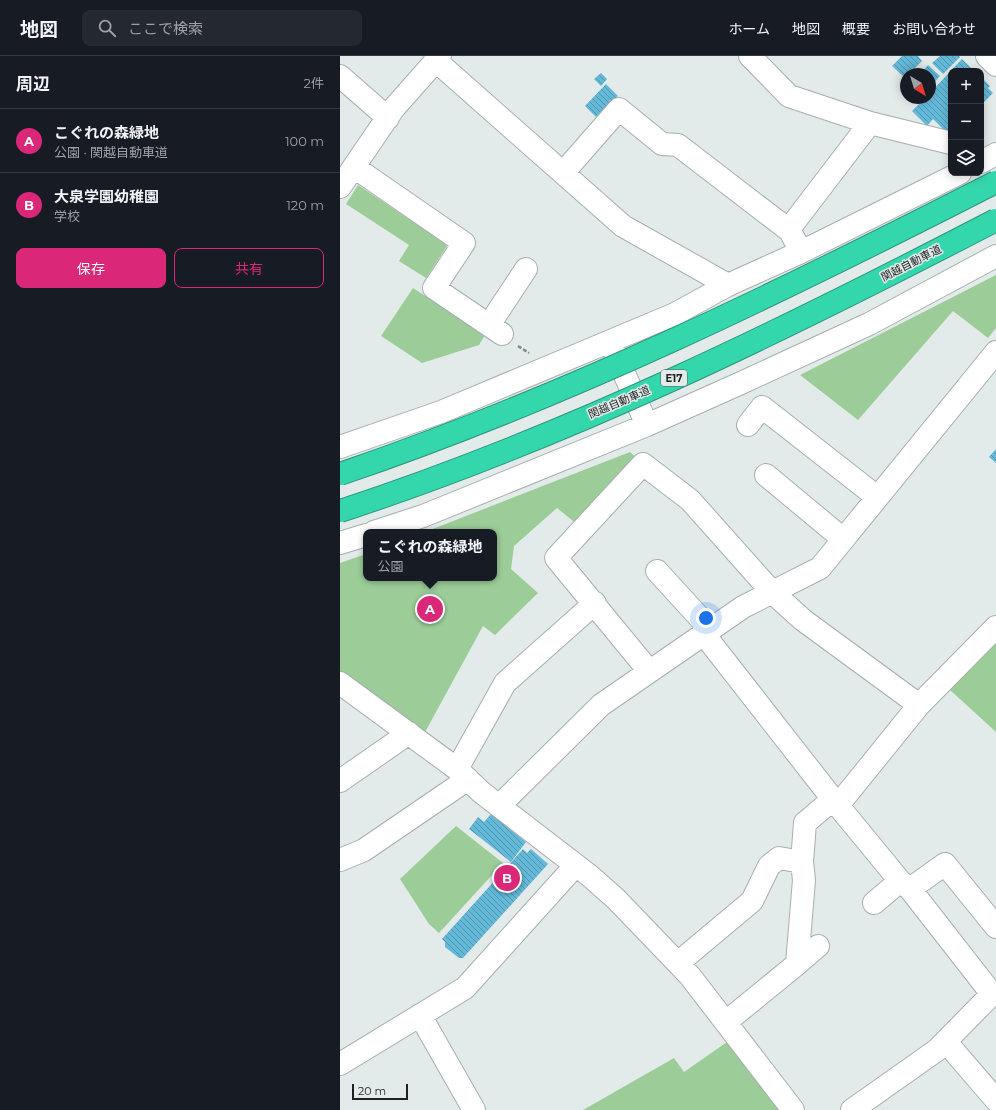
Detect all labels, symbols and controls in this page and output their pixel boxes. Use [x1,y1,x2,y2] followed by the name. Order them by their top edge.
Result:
[82,10,362,46] search box
[96,17,118,39] icon: search
[20,18,58,41] text: 地図
[128,19,203,38] text: ここで検索
[728,20,770,38] text: ホーム
[792,20,820,38] text: 地図
[842,20,870,38] text: 概要
[892,20,976,38] text: お問い合わせ
[900,68,936,104] north arrow
[948,68,984,176] map controls
[948,68,984,104] button: +
[16,74,50,94] text: 周辺
[304,75,324,91] text: 2件
[948,104,984,140] button: −
[54,123,159,142] text: こぐれの森緑地
[24,133,34,149] text: A
[285,133,324,149] text: 100 m
[948,140,984,176] button: layers
[54,144,168,160] text: 公園 · 関越自動車道
[54,187,159,206] text: 大泉学園幼稚園
[24,197,34,213] text: B
[286,197,324,213] text: 120 m
[54,208,80,224] text: 学校
[878,242,944,284] street label: 関越自動車道
[16,248,166,288] button: 保存
[174,248,324,288] button: 共有
[661,370,687,386] road number: E17
[586,383,652,421] street label: 関越自動車道
[363,529,497,581] popup
[377,537,483,556] text: こぐれの森緑地
[377,558,404,574] text: 公園
[417,594,443,624] pin: A
[696,608,716,628] your location
[494,863,520,893] pin: B
[352,1082,408,1101] scale bar
[358,1084,386,1098] text: 20 m

